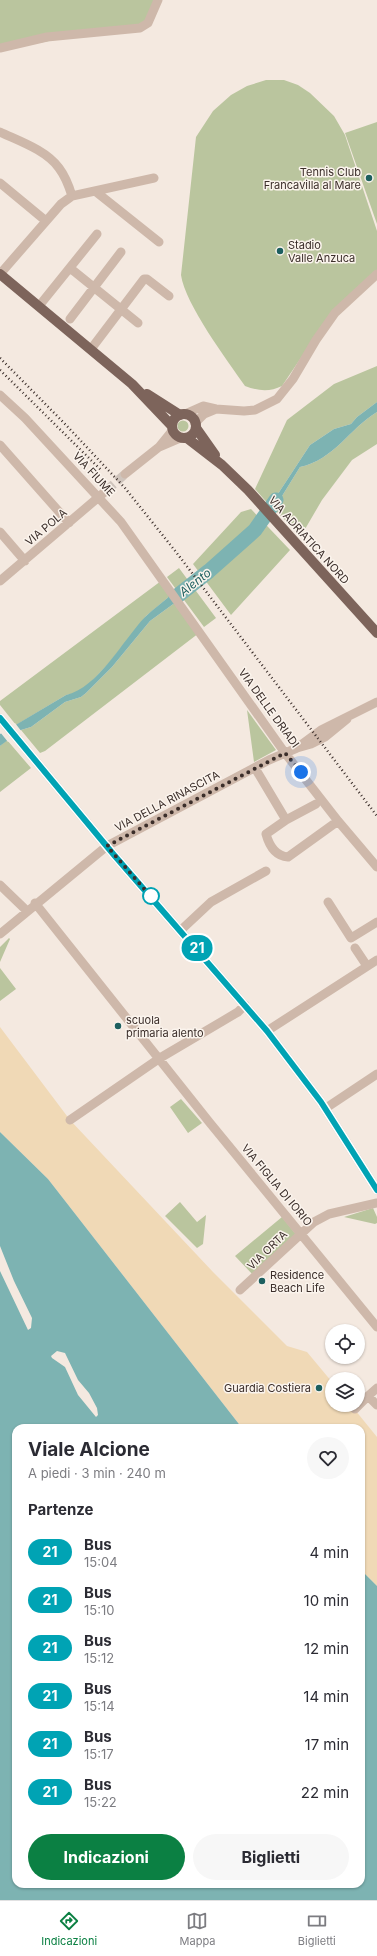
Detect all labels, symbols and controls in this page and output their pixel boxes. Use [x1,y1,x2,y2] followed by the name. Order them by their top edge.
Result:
[264,165,361,192] place label: Tennis Club Francavilla al Mare
[364,173,374,183] marker: Tennis Club Francavilla al Mare
[288,238,355,265] place label: Stadio Valle Anzuca
[275,246,285,256] marker: Stadio Valle Anzuca
[70,449,118,499] street label: VIA FIUME
[266,493,352,587] street label: VIA ADRIATICA NORD
[22,505,70,549] street label: VIA POLA
[175,565,214,600] water label: Alento
[236,666,302,750] street label: VIA DELLE DRIADI
[291,762,311,782] your location
[112,767,222,835] street label: VIA DELLA RINASCITA
[142,887,160,905] unlabelled marker
[179,935,215,961] line badge: 21
[190,939,204,956] text: 21
[126,1013,204,1040] place label: scuola primaria alento
[113,1021,123,1031] marker: scuola primaria alento
[239,1141,315,1229] street label: VIA FIGLIA DI IORIO
[244,1227,290,1273] street label: VIA ORTA
[270,1268,325,1295] place label: Residence Beach Life
[257,1276,267,1286] marker: Residence Beach Life
[325,1324,365,1412] map controls
[325,1324,365,1364] button: locate
[325,1372,365,1412] button: layers
[224,1381,311,1395] place label: Guardia Costiera
[314,1383,324,1393] marker: Guardia Costiera
[307,1437,349,1479] button: heart
[28,1438,150,1461] text: Viale Alcione
[28,1465,166,1481] text: A piedi · 3 min · 240 m
[28,1500,94,1519] text: Partenze
[84,1535,112,1554] text: Bus
[43,1543,57,1560] text: 21
[309,1543,349,1562] text: 4 min
[84,1554,118,1570] text: 15:04
[84,1583,112,1602] text: Bus
[43,1591,57,1608] text: 21
[304,1591,349,1610] text: 10 min
[84,1602,114,1618] text: 15:10
[84,1631,112,1650] text: Bus
[43,1639,57,1656] text: 21
[304,1639,349,1658] text: 12 min
[84,1650,114,1666] text: 15:12
[84,1679,112,1698] text: Bus
[43,1687,57,1704] text: 21
[303,1687,349,1706] text: 14 min
[84,1698,115,1714] text: 15:14
[84,1727,112,1746] text: Bus
[43,1735,57,1752] text: 21
[305,1735,349,1754] text: 17 min
[84,1746,114,1762] text: 15:17
[84,1775,112,1794] text: Bus
[43,1783,57,1800] text: 21
[301,1783,349,1802] text: 22 min
[84,1794,117,1810] text: 15:22
[28,1834,185,1880] button: Indicazioni
[193,1834,349,1880] button: Biglietti
[41,1910,97,1948] tab: Indicazioni
[180,1910,215,1948] tab: Mappa
[298,1910,336,1948] tab: Biglietti

